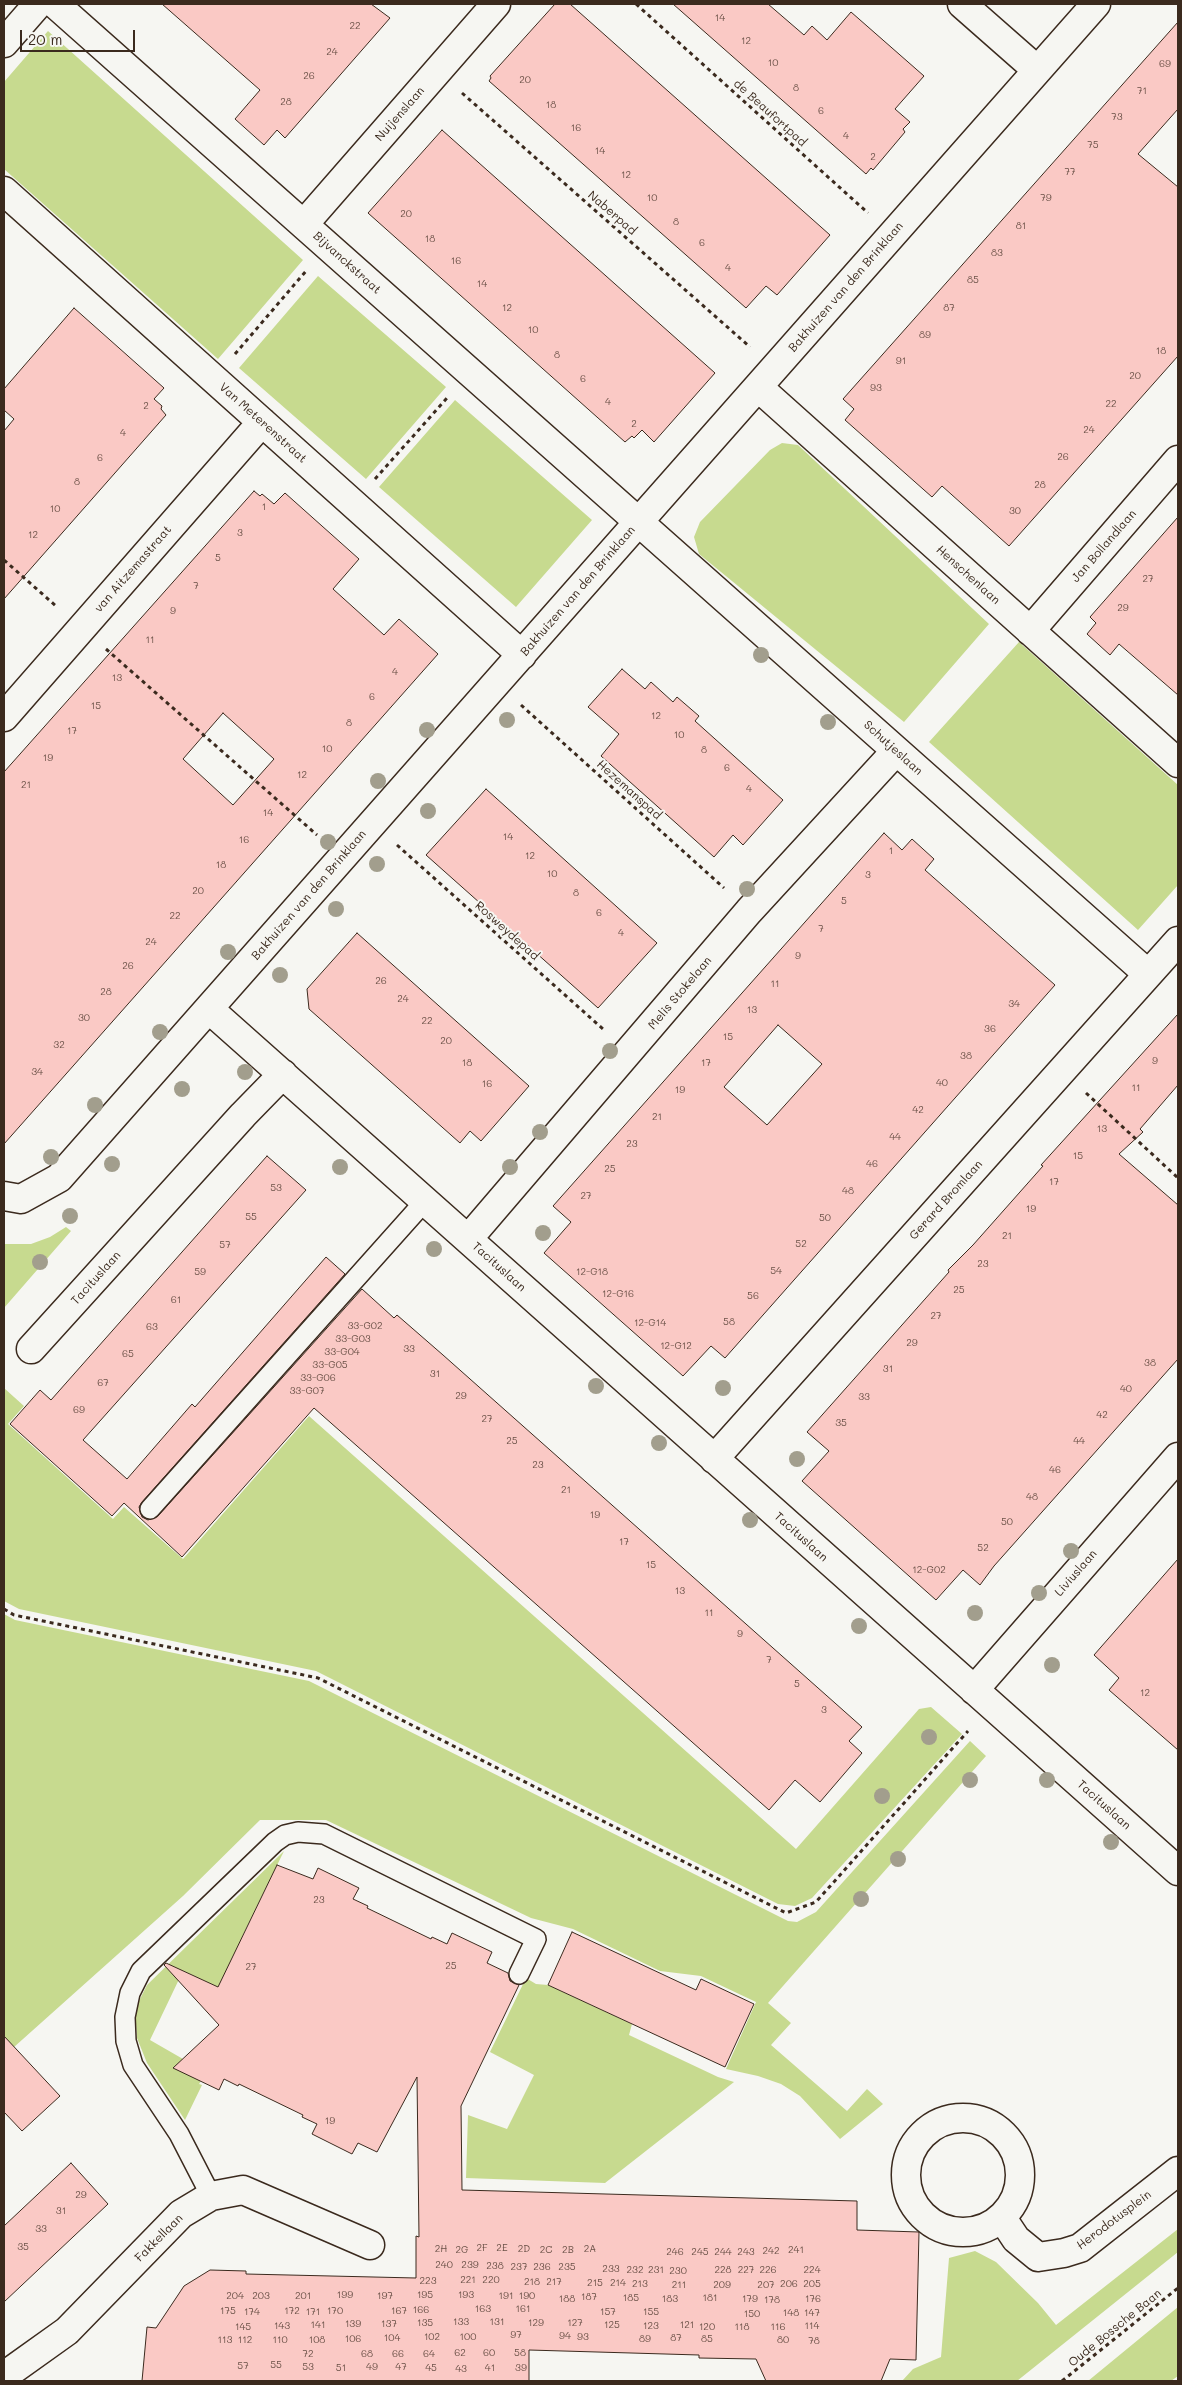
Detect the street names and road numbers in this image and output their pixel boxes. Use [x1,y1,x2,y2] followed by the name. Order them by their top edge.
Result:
[730,76,810,150] street label: de Beaufortpad
[372,84,428,144] street label: Nuijenslaan
[585,188,639,238] street label: Naberpad
[786,219,906,355] street label: Bakhuizen van den Brinklaan
[310,229,384,297] street label: Bijvanckstraat
[216,380,310,466] street label: Van Meterenstraat
[1069,507,1139,585] street label: Jan Bollandlaan
[91,523,175,615] street label: van Aitzemastraat
[518,523,638,659] street label: Bakhuizen van den Brinklaan
[933,543,1003,607] street label: Henschenlaan
[861,718,925,778] street label: Schutjeslaan
[594,757,664,823] street label: Hezemanspad
[249,827,369,963] street label: Bakhuizen van den Brinklaan
[472,898,542,964] street label: Rosweydepad
[645,954,715,1032] street label: Melis Stokelaan
[907,1157,985,1243] street label: Gerard Bromlaan
[469,1239,529,1295] street label: Tacituslaan
[68,1248,124,1308] street label: Tacituslaan
[771,1509,831,1565] street label: Tacituslaan
[1052,1547,1100,1599] street label: Liviuslaan
[1074,1777,1134,1833] street label: Tacituslaan
[1074,2187,1154,2253] street label: Herodotusplein
[132,2211,186,2265] street label: Fakkellaan
[1066,2286,1164,2370] street label: Oude Bossche Baan

